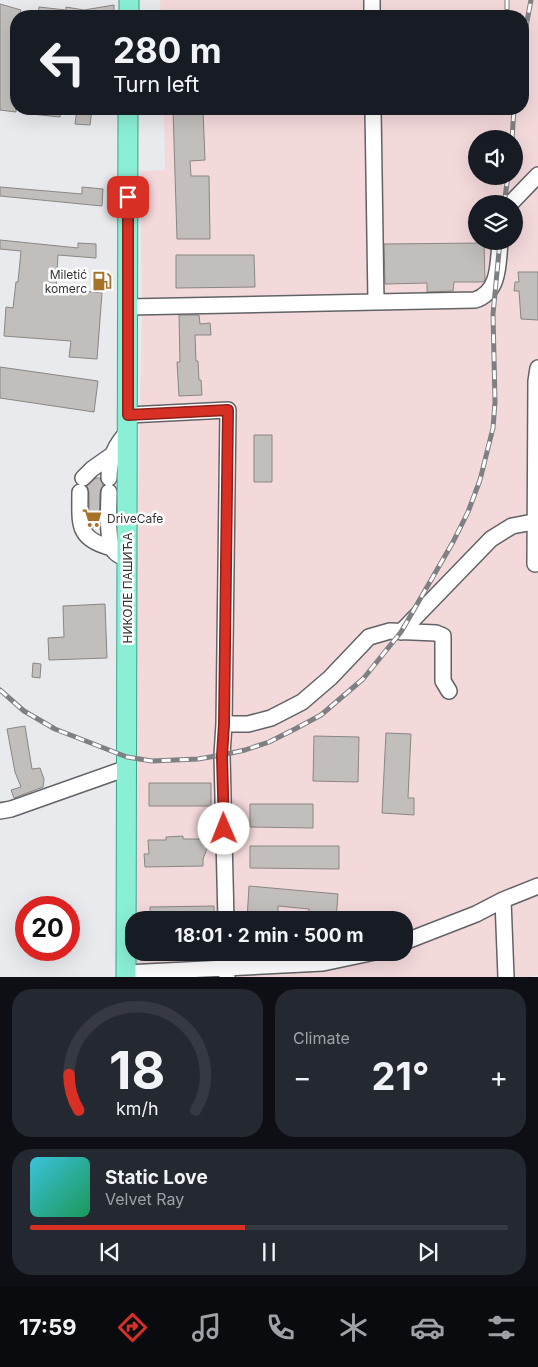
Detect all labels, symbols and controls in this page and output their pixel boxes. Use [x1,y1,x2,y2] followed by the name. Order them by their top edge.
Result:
[113,29,222,71] text: 280 m
[30,30,95,95] icon: left
[113,71,199,97] text: Turn left
[468,130,523,250] map controls
[468,130,523,185] button: sound
[107,176,149,218] pin
[114,183,142,211] icon: arrive
[468,195,523,250] button: layers
[45,267,87,296] place label: Miletić komerc
[91,270,113,292] fuel station icon: Miletić komerc
[81,507,103,529] supermarket icon: DriveCafe
[107,511,163,526] place label: DriveCafe
[120,533,135,643] street label: НИКОЛЕ ПАШИЋА
[197,802,249,854] position arrow
[15,896,80,961] speed limit sign: 20
[175,924,364,947] text: 18:01 · 2 min · 500 m
[293,1028,350,1048] text: Climate
[109,1039,166,1102] text: 18
[372,1053,429,1099] text: 21°
[293,1060,312,1094] text: −
[489,1060,508,1094] text: +
[116,1098,159,1119] text: km/h
[105,1166,208,1189] text: Static Love
[105,1189,184,1209] text: Velvet Ray
[96,1238,124,1266] icon: previous
[255,1238,283,1266] icon: pause
[414,1238,442,1266] icon: next
[115,1310,150,1345] icon: directions
[189,1310,224,1345] icon: music
[263,1310,298,1345] icon: phone
[336,1310,371,1345] icon: climate
[410,1310,445,1345] icon: car
[484,1310,519,1345] icon: filters
[19,1314,77,1340] text: 17:59

